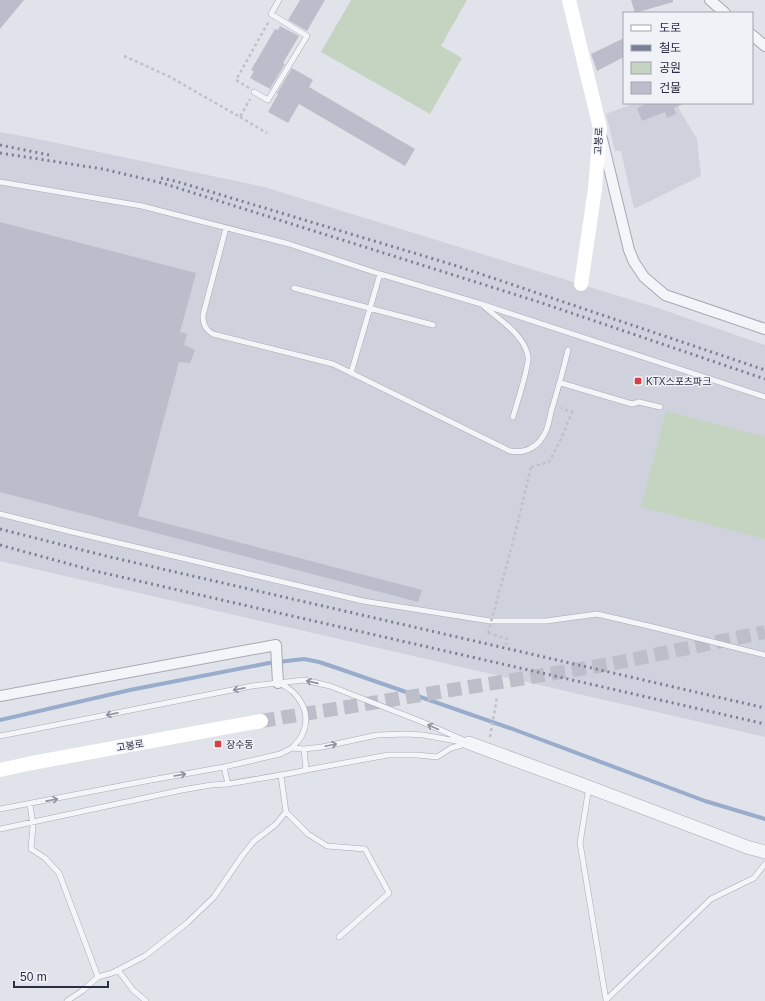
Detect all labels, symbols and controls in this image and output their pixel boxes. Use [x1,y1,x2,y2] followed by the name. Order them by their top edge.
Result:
[623,12,753,104] legend
[659,21,681,35] text: 도로
[659,41,681,55] text: 철도
[659,61,681,75] text: 공원
[659,81,681,95] text: 건물
[593,127,604,155] street label: 고봉로
[633,376,643,386] marker: KTX스포츠파크
[646,376,711,387] place label: KTX스포츠파크
[306,677,319,685] one-way arrow
[233,685,246,693] one-way arrow
[106,710,119,718] one-way arrow
[428,723,440,730] one-way arrow
[116,738,145,753] street label: 고봉로
[213,739,223,749] marker: 장수동
[226,739,254,750] place label: 장수동
[324,740,337,748] one-way arrow
[173,771,186,779] one-way arrow
[45,795,58,803] one-way arrow
[14,963,108,989] scale bar
[20,970,47,984] text: 50 m

